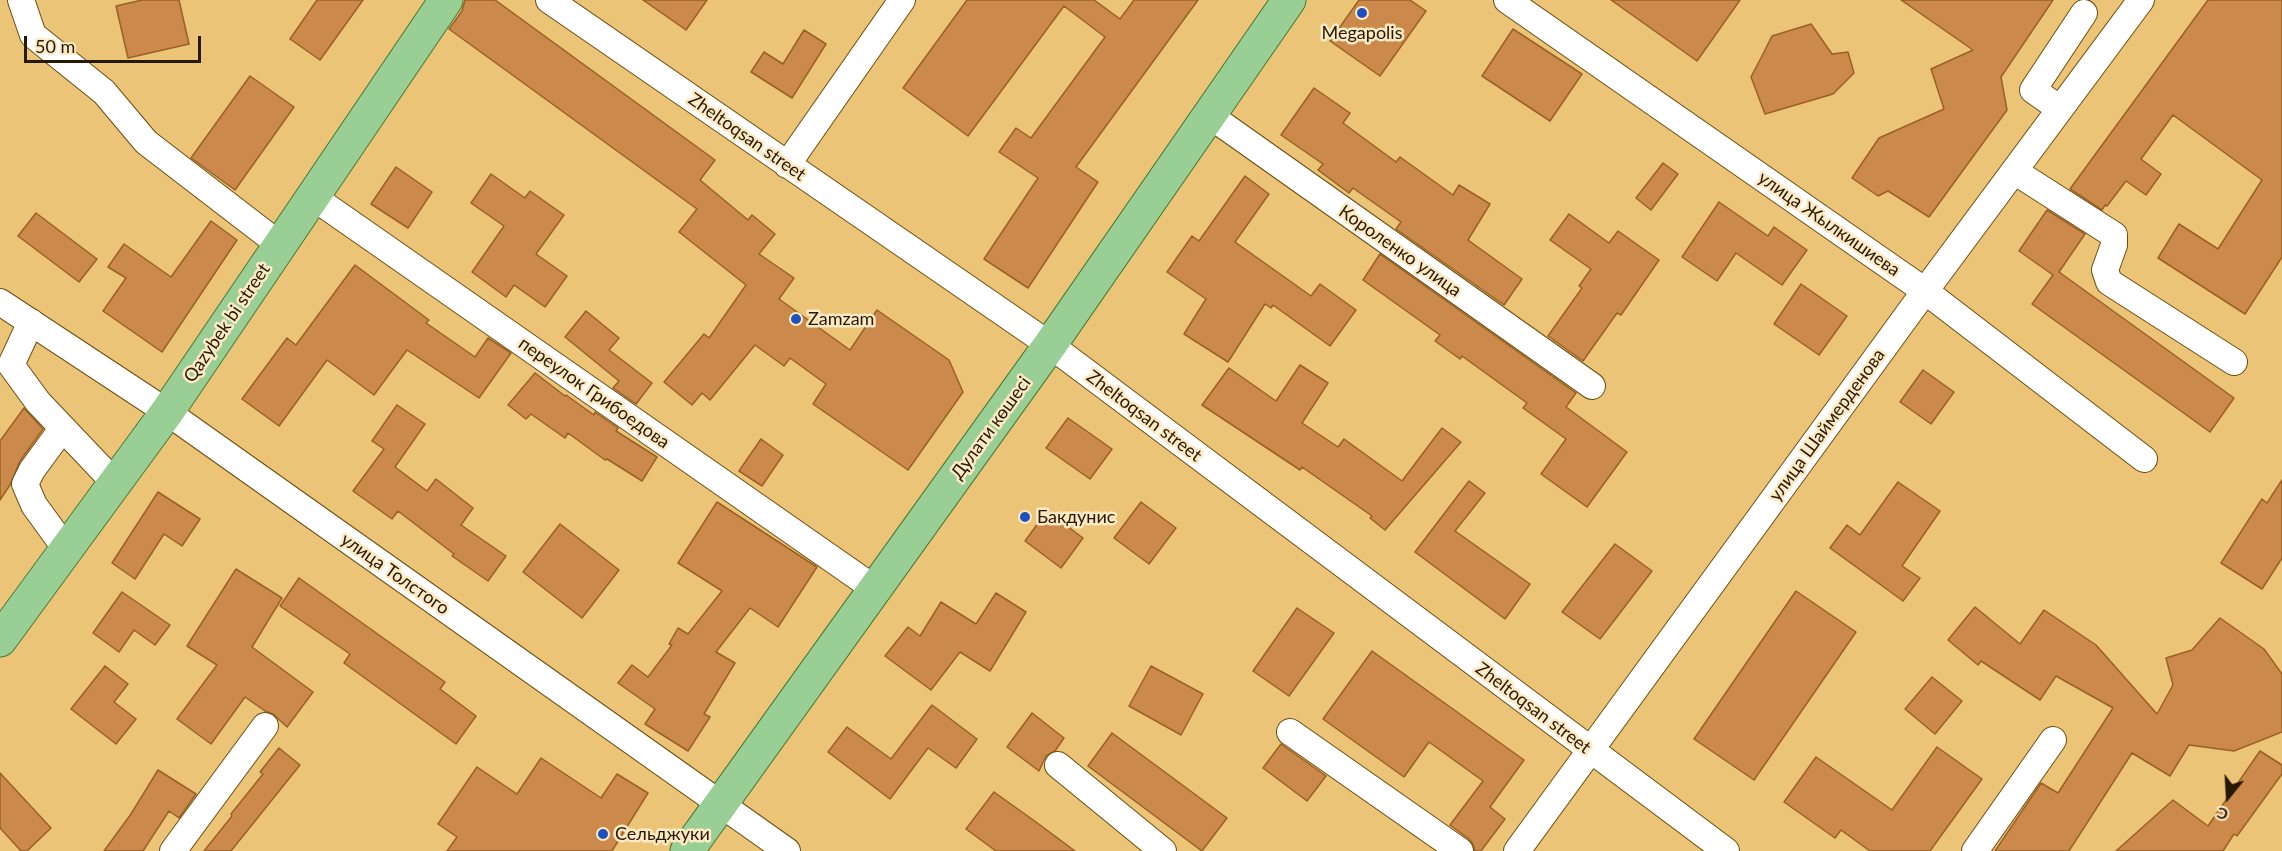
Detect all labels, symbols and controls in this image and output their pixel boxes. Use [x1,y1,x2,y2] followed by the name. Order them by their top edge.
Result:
[1355,6,1369,20] marker: Megapolis
[1322,22,1402,44] place label: Megapolis
[27,24,204,62] scale bar
[35,35,75,57] text: 50 m
[684,88,810,186] street label: Zheltoqsan street
[1754,167,1904,281] street label: улица Жылкишиева
[1335,201,1465,301] street label: Короленко улица
[179,259,275,387] street label: Qazybek bi street
[808,308,874,330] place label: Zamzam
[789,312,803,326] marker: Zamzam
[514,333,674,453] street label: переулок Грибоедова
[1765,345,1889,505] street label: улица Шаймерденова
[1082,366,1206,466] street label: Zheltoqsan street
[947,373,1035,483] street label: Дулати көшесі
[1037,506,1115,528] place label: Бакдунис
[1018,510,1032,524] marker: Бакдунис
[337,529,453,619] street label: улица Толстого
[1471,658,1595,758] street label: Zheltoqsan street
[2198,767,2258,827] north arrow
[2214,804,2230,825] text: С
[615,823,710,845] place label: Сельджуки
[596,827,610,841] marker: Сельджуки

